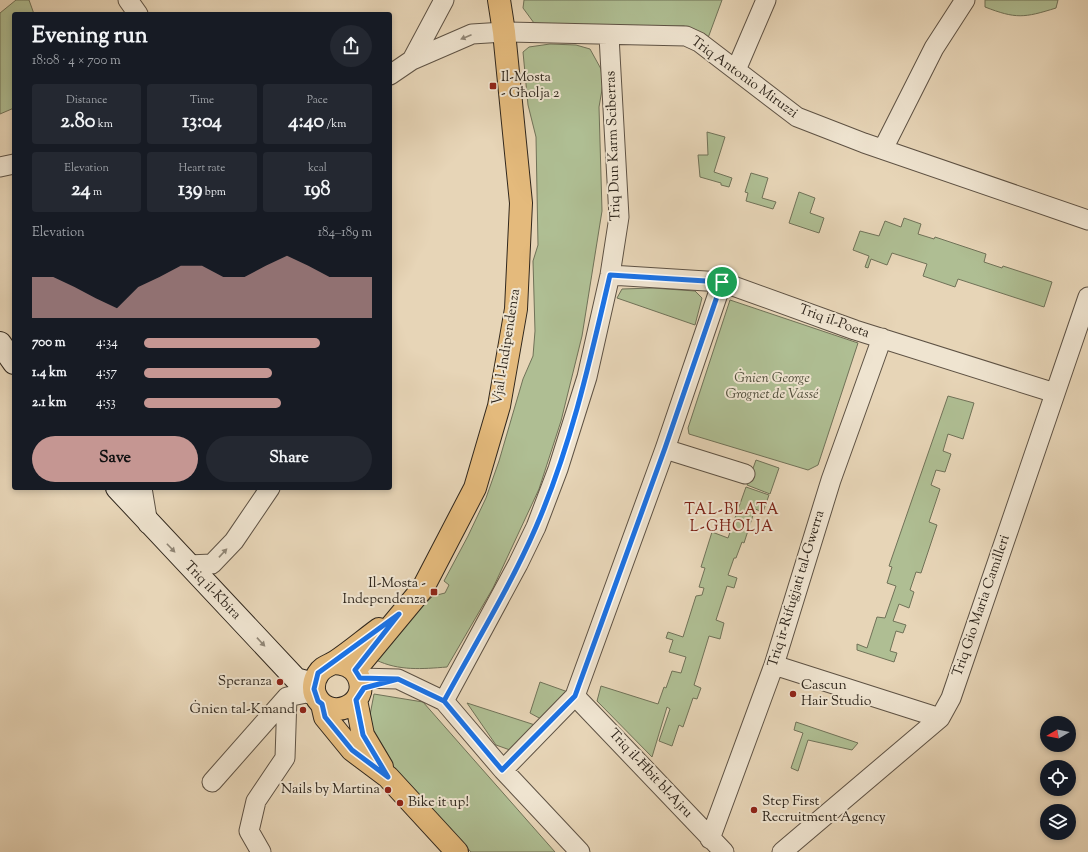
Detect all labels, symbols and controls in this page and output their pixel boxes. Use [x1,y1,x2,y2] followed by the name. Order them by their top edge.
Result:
[32,21,148,53] text: Evening run
[330,25,372,67] button: share
[686,32,802,124] street label: Triq Antonio Miruzzi
[460,34,471,40] one-way arrow
[32,52,121,70] text: 18:08 · 4 × 700 m
[501,68,560,104] place label: Il-Mosta - Għolja 2
[601,71,627,221] street label: Triq Dun Karm Sciberras
[488,81,498,91] marker: Il-Mosta - Għolja 2
[66,92,107,108] text: Distance
[190,92,214,108] text: Time
[307,92,328,108] text: Pace
[60,108,95,137] text: 2.80
[182,108,222,137] text: 13:04
[288,108,324,137] text: 4:40
[95,116,113,132] text: km
[324,116,346,132] text: /km
[64,160,109,176] text: Elevation
[179,160,225,176] text: Heart rate
[308,160,327,176] text: kcal
[71,176,91,205] text: 24
[178,176,202,205] text: 139
[304,176,330,205] text: 198
[91,184,102,200] text: m
[202,184,226,200] text: bpm
[32,224,85,242] text: Elevation
[318,224,372,242] text: 184–189 m
[705,265,739,299] pin
[711,271,733,293] icon: arrive
[488,287,526,407] street label: Vjal l-Indipendenza
[796,300,873,344] street label: Triq il-Poeta
[32,334,66,352] text: 700 m
[96,334,118,352] text: 4:34
[32,364,67,382] text: 1.4 km
[96,364,117,382] text: 4:57
[725,368,819,405] park label: Ġnien George Grognet de Vassé
[32,394,66,412] text: 2.1 km
[96,394,116,412] text: 4:53
[32,436,198,482] button: Save
[206,436,372,482] button: Share
[684,500,780,538] district label: TAL-BLATA L-GĦOLJA
[764,508,831,670] street label: Triq ir-Rifuġjati tal-Gwerra
[948,532,1016,680] street label: Triq Gio Maria Camilleri
[166,543,176,553] one-way arrow
[218,548,227,558] one-way arrow
[179,557,245,625] street label: Triq il-Kbira
[342,574,427,610] place label: Il-Mosta - Independenza
[429,587,439,597] marker: Il-Mosta - Independenza
[256,637,266,647] one-way arrow
[218,672,273,692] place label: Speranza
[801,676,872,712] place label: Cascun Hair Studio
[275,677,285,687] marker: Speranza
[788,689,798,699] marker: Cascun Hair Studio
[190,700,295,720] place label: Ġnien tal-Kmand
[298,705,308,715] marker: Ġnien tal-Kmand
[1040,716,1076,752] north arrow
[1040,716,1076,840] map controls
[603,725,697,823] street label: Triq il-Ħbit bl-Ajru
[1040,760,1076,796] button: locate
[281,780,381,800] place label: Nails by Martina
[383,785,393,795] marker: Nails by Martina
[762,792,886,828] place label: Step First Recruitment Agency
[408,793,469,813] place label: Bike it up!
[395,798,405,808] marker: Bike it up!
[1040,804,1076,840] button: layers
[749,805,759,815] marker: Step First Recruitment Agency

